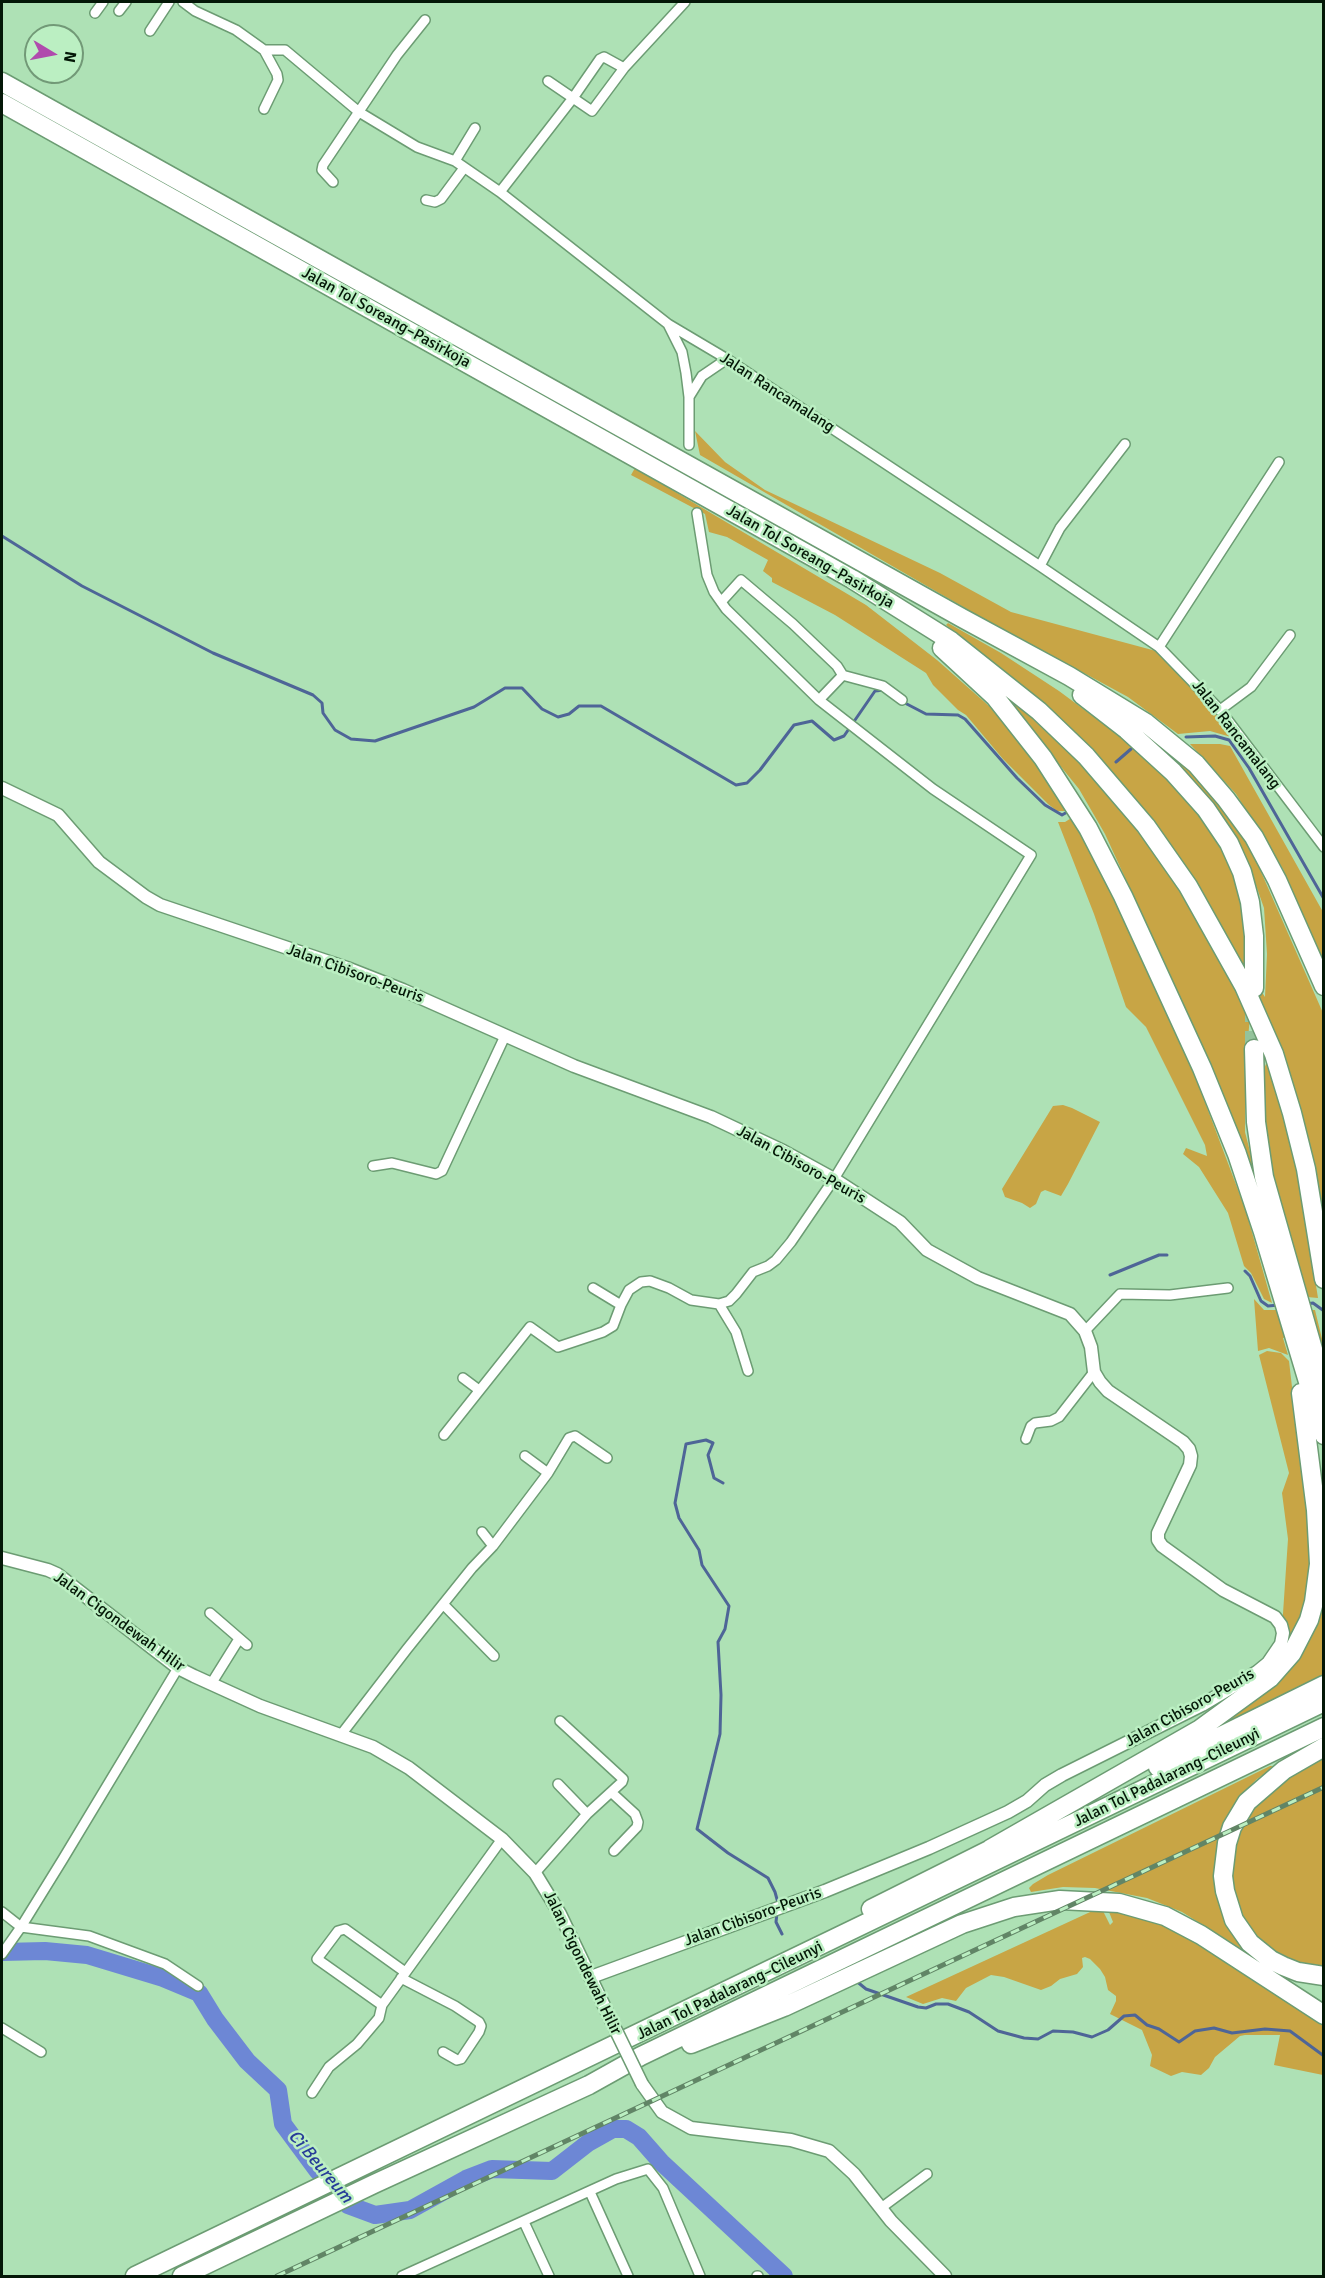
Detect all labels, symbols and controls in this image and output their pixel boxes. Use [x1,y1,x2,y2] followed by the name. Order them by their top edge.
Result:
[24,24,84,84] north arrow
[59,50,81,64] text: N
[298,263,474,373] street label: Jalan Tol Soreang–Pasirkoja
[716,349,838,437] street label: Jalan Rancamalang
[723,501,897,613] street label: Jalan Tol Soreang–Pasirkoja
[1188,677,1284,793] street label: Jalan Rancamalang
[284,940,426,1008] street label: Jalan Cibisoro-Peuris
[733,1122,869,1208] street label: Jalan Cibisoro-Peuris
[50,1568,188,1676] street label: Jalan Cigondewah Hilir
[1122,1665,1258,1751] street label: Jalan Cibisoro-Peuris
[1071,1725,1263,1831] street label: Jalan Tol Padalarang–Cileunyi
[682,1883,824,1951] street label: Jalan Cibisoro-Peuris
[539,1888,625,2038] street label: Jalan Cigondewah Hilir
[634,1938,826,2044] street label: Jalan Tol Padalarang–Cileunyi
[283,2126,357,2208] water label: Ci Beureum

